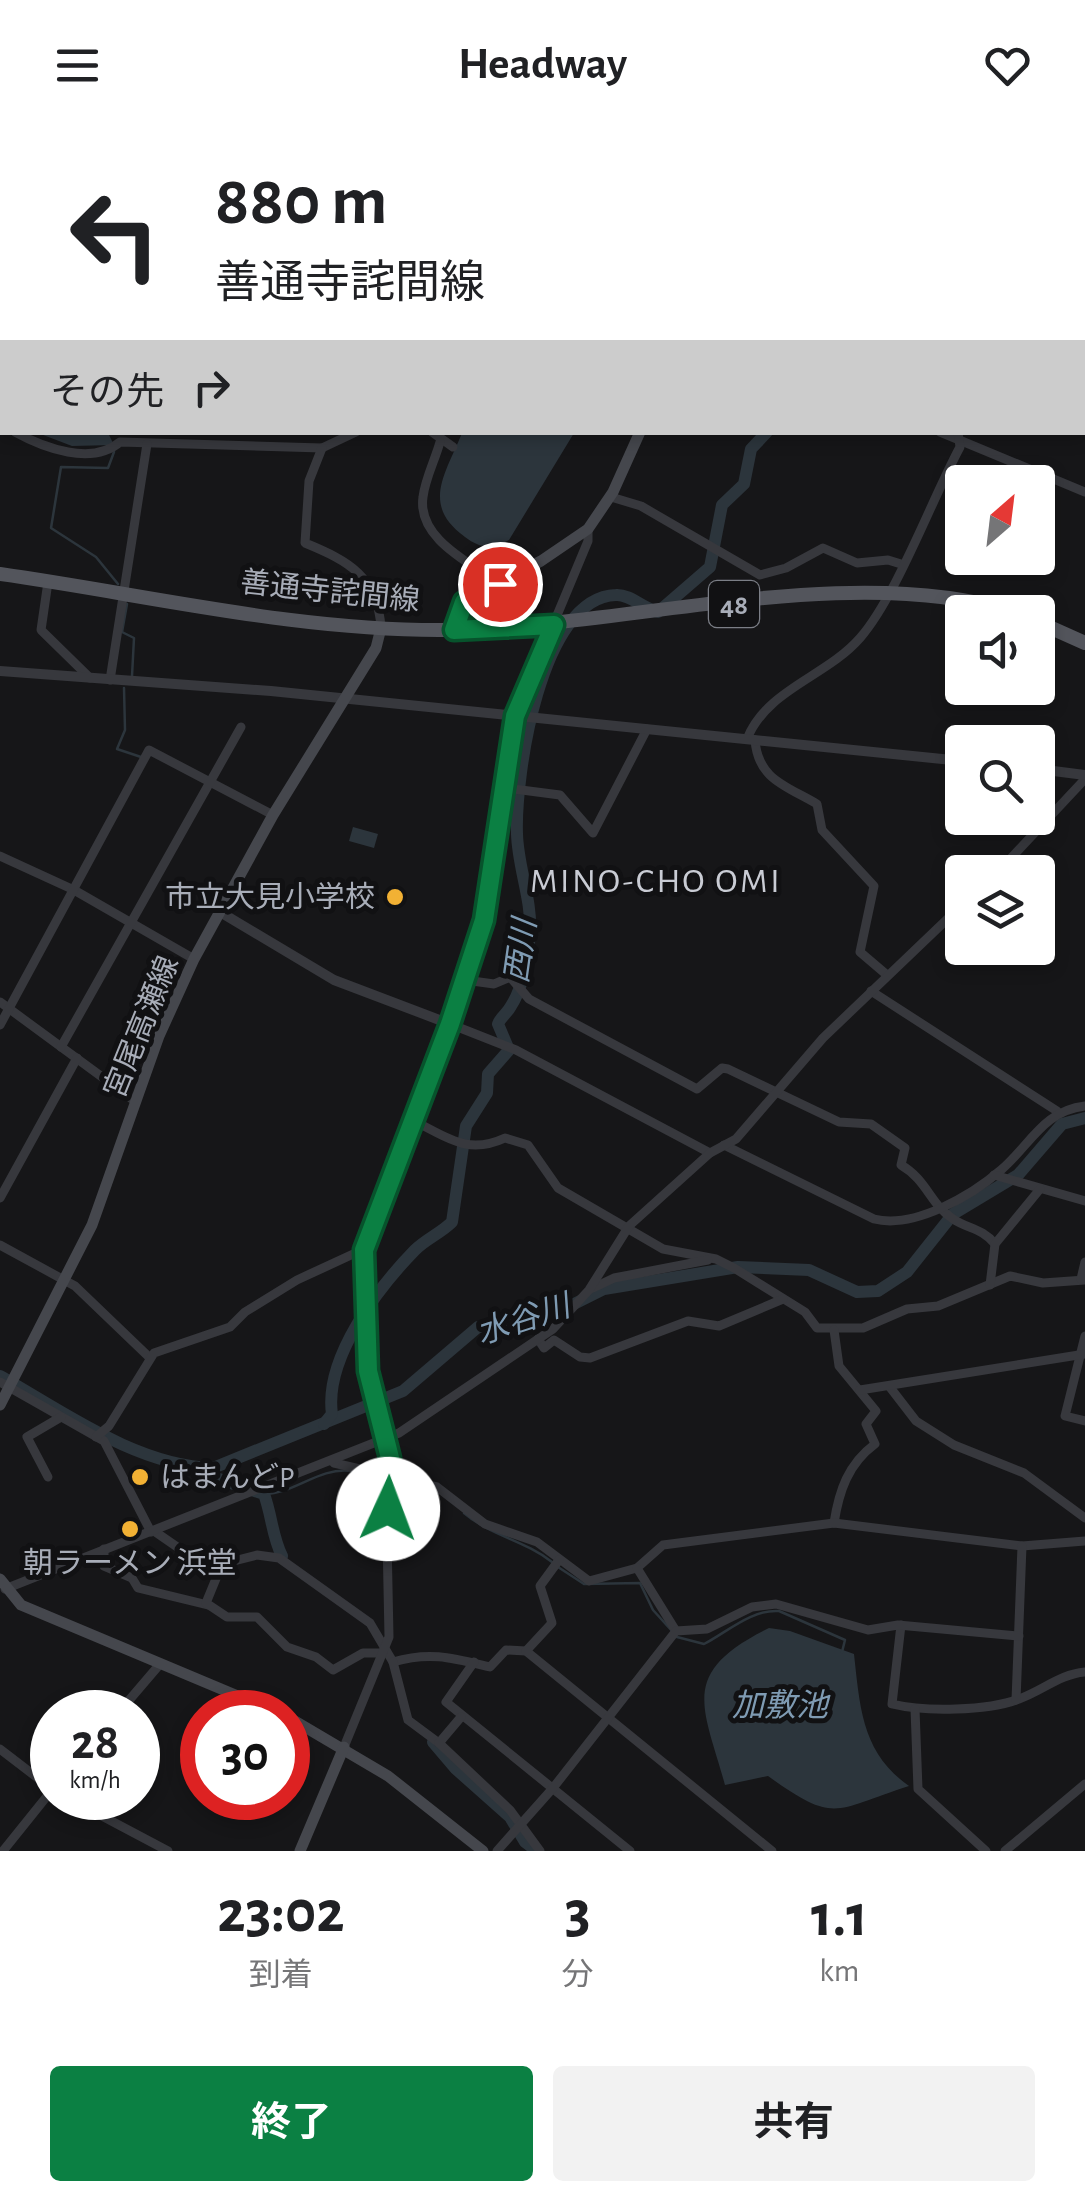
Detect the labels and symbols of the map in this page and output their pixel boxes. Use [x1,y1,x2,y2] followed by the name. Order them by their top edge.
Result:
[945,465,1055,575] north arrow
[458,542,543,627] pin
[239,566,421,616] street label: 善通寺詫間線
[709,581,759,627] road number: 48
[530,864,782,899] district label: MINO-CHO OMI
[165,881,375,913] place label: 市立大見小学校
[384,886,406,908] marker: 市立大見小学校
[501,914,542,985] water label: 西川
[98,951,184,1103] street label: 宮尾高瀬線
[472,1288,577,1350] water label: 水谷川
[336,1457,440,1561] position arrow
[160,1462,295,1493] place label: はまんどP
[129,1466,151,1488] marker: はまんどP
[119,1518,141,1540] marker: 朝ラーメン 浜堂
[23,1547,237,1579] place label: 朝ラーメン 浜堂
[732,1688,831,1722] water label: 加敷池
[180,1690,310,1820] speed limit sign: 30

